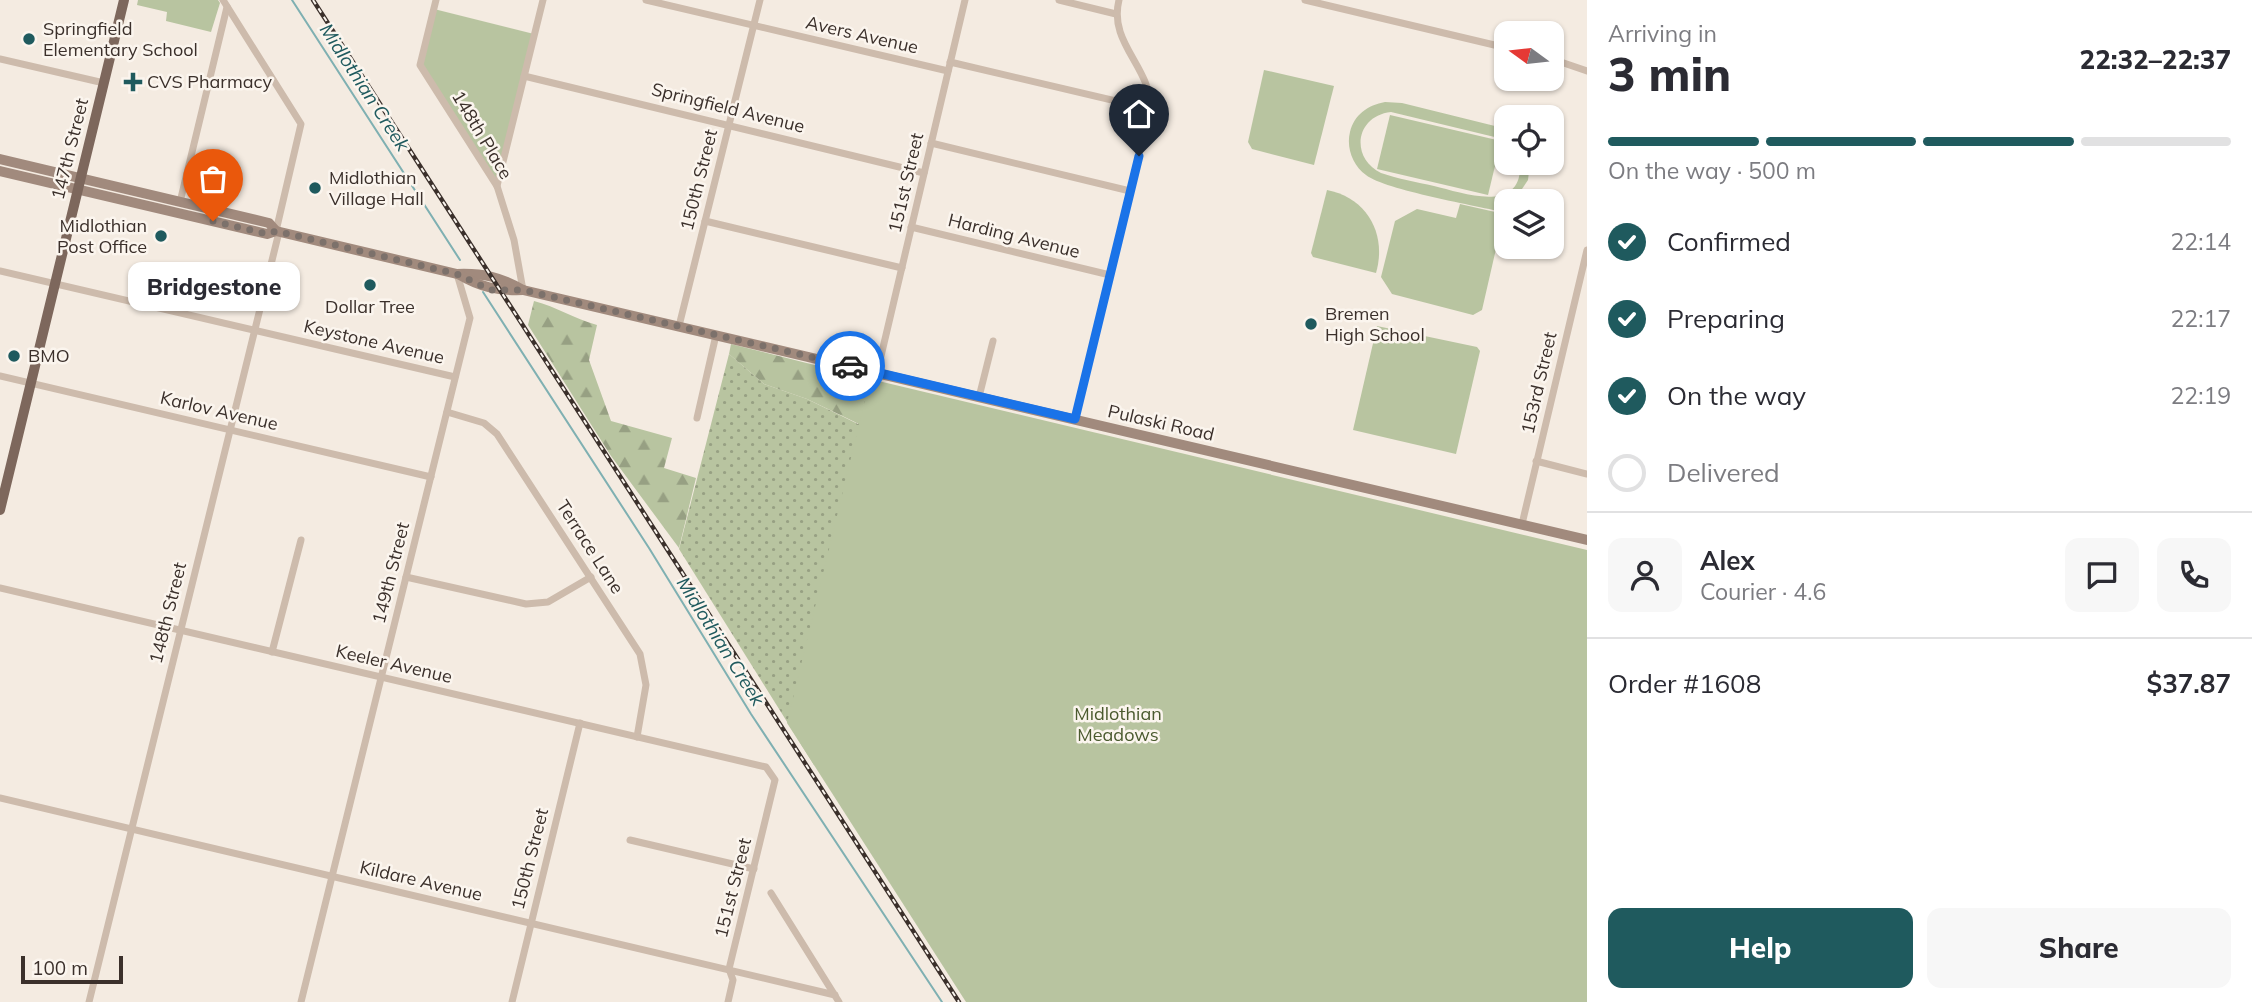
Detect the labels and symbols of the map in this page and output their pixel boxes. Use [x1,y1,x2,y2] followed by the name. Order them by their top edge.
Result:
[804,10,921,59] street label: Avers Avenue
[43,17,198,61] place label: Springfield Elementary School
[315,19,416,156] water label: Midlothian Creek
[1494,21,1564,91] north arrow
[21,31,37,47] marker: Springfield Elementary School
[147,70,272,93] place label: CVS Pharmacy
[125,74,141,90] marker: CVS Pharmacy
[649,77,807,138] street label: Springfield Avenue
[1109,84,1169,156] pin
[447,86,518,183] street label: 148th Place
[46,96,93,202] street label: 147th Street
[675,127,722,233] street label: 150th Street
[883,131,928,235] street label: 151st Street
[183,149,243,221] pin
[329,166,424,210] place label: Midlothian Village Hall
[307,180,323,196] marker: Midlothian Village Hall
[946,208,1082,263] street label: Harding Avenue
[57,214,147,258] place label: Midlothian Post Office
[153,228,169,244] marker: Midlothian Post Office
[127,263,299,312] callout: Bridgestone
[362,277,378,293] marker: Dollar Tree
[325,295,415,318] place label: Dollar Tree
[1325,302,1425,346] place label: Bremen High School
[302,314,447,369] street label: Keystone Avenue
[1303,316,1319,332] marker: Bremen High School
[1516,330,1561,436] street label: 153rd Street
[815,331,885,401] courier
[28,344,70,367] place label: BMO
[6,348,22,364] marker: BMO
[158,386,280,435] street label: Karlov Avenue
[1106,399,1217,446] street label: Pulaski Road
[552,495,629,598] street label: Terrace Lane
[367,520,414,626] street label: 149th Street
[144,560,191,666] street label: 148th Street
[672,572,771,711] water label: Midlothian Creek
[334,639,455,688] street label: Keeler Avenue
[1074,702,1162,746] park label: Midlothian Meadows
[506,806,553,912] street label: 150th Street
[709,836,756,940] street label: 151st Street
[358,855,485,906] street label: Kildare Avenue
[21,953,122,985] scale bar

